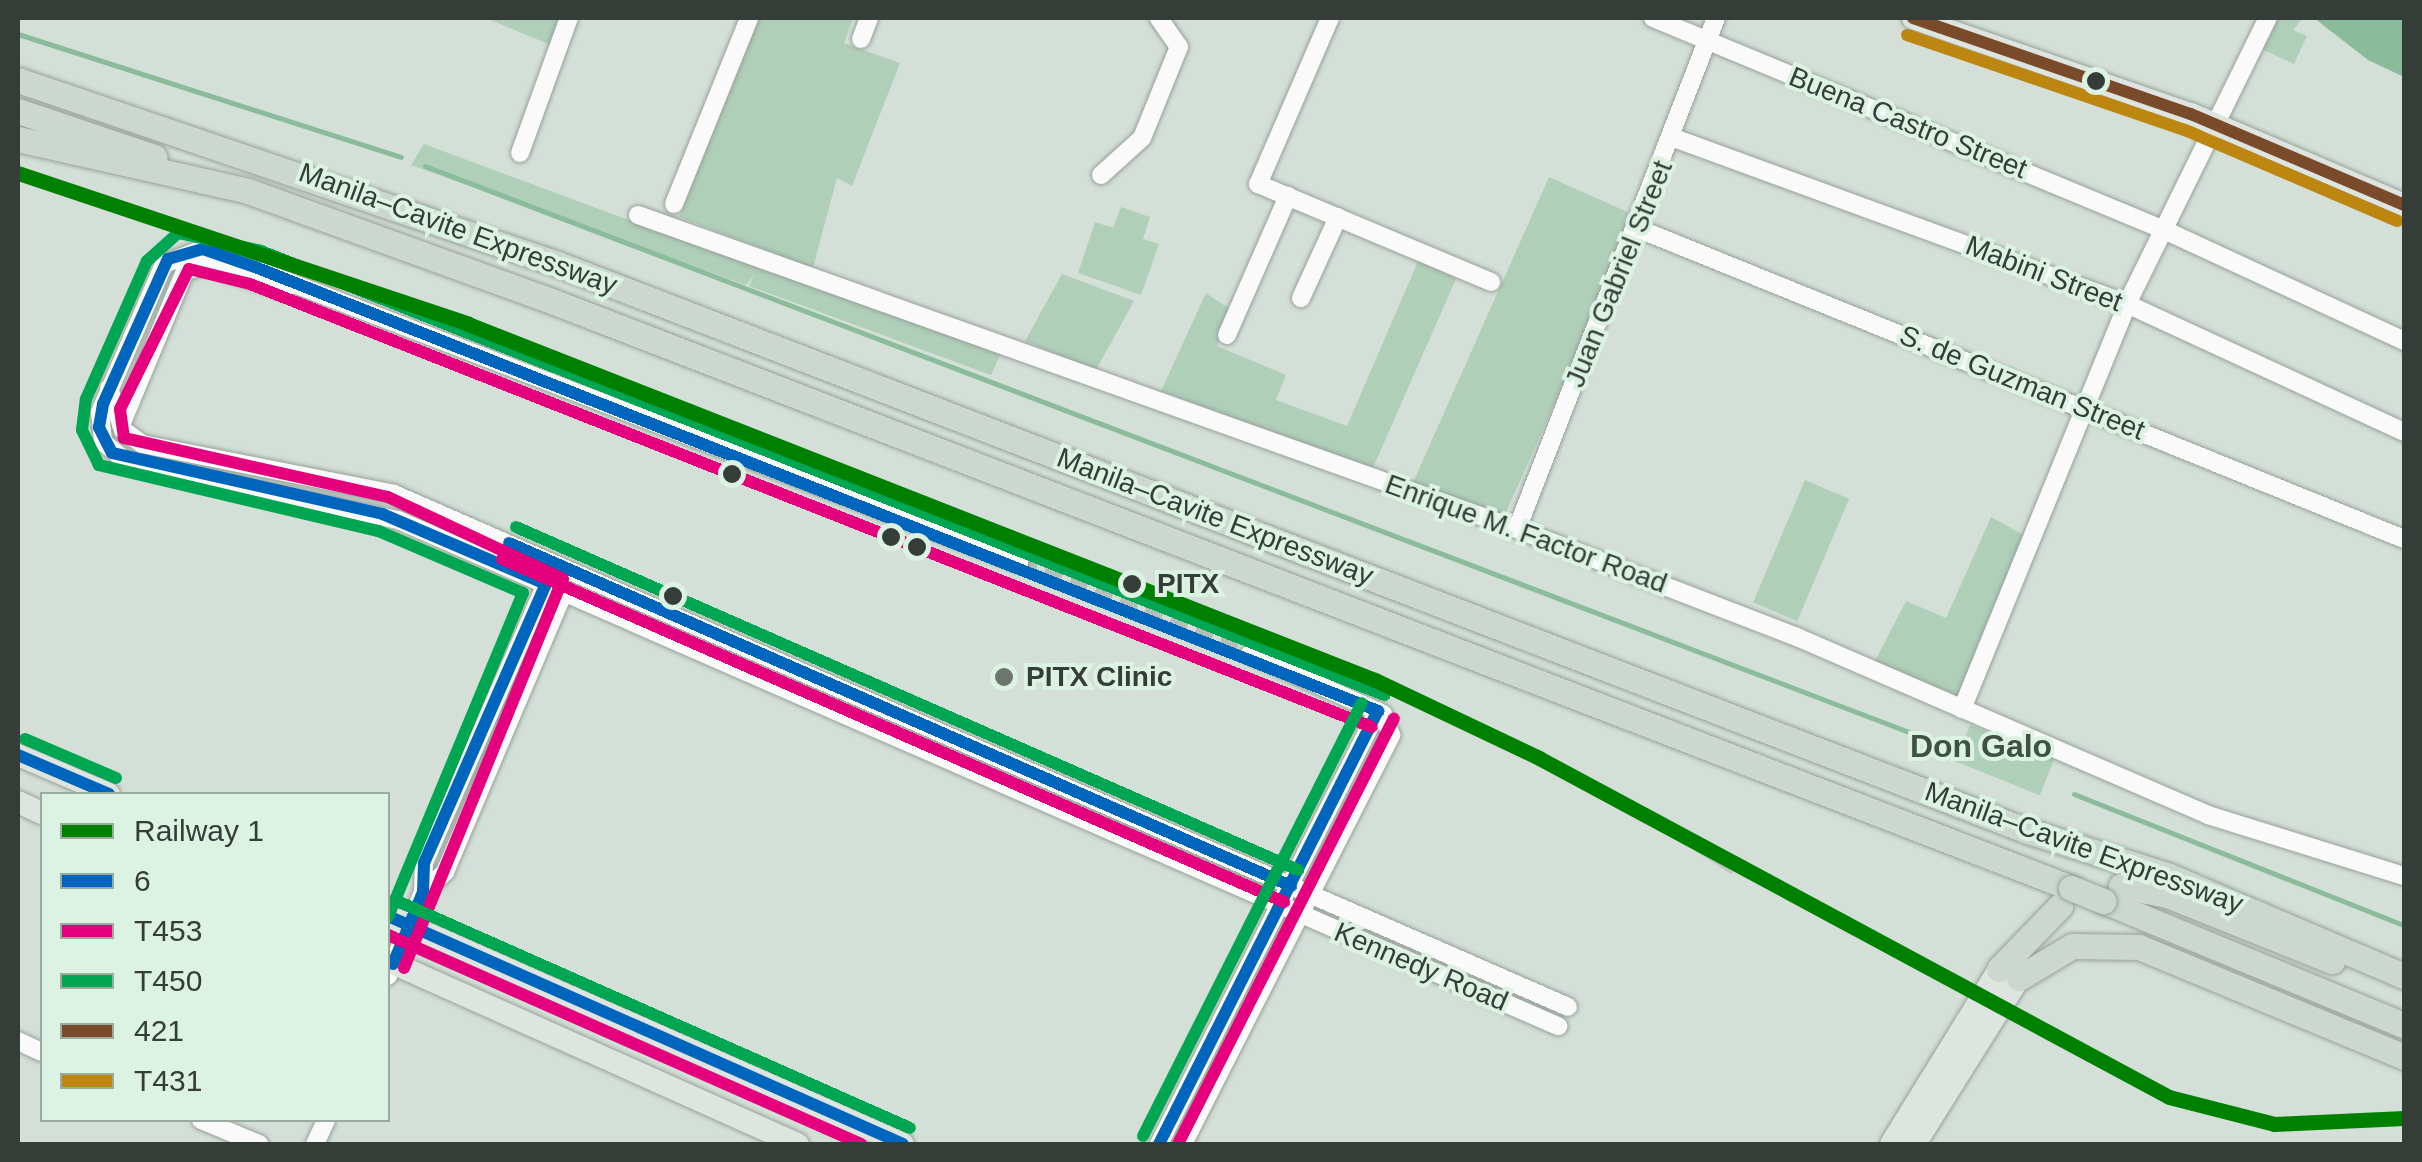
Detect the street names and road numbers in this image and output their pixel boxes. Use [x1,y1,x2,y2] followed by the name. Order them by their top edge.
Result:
[1784,60,2032,186] street label: Buena Castro Street
[294,156,622,302] street label: Manila–Cavite Expressway
[1558,156,1680,392] street label: Juan Gabriel Street
[1961,229,2127,319] street label: Mabini Street
[1894,318,2150,448] street label: S. de Guzman Street
[1052,441,1378,593] street label: Manila–Cavite Expressway
[1381,467,1671,601] street label: Enrique M. Factor Road
[1920,775,2248,921] street label: Manila–Cavite Expressway
[1329,915,1513,1019] street label: Kennedy Road

